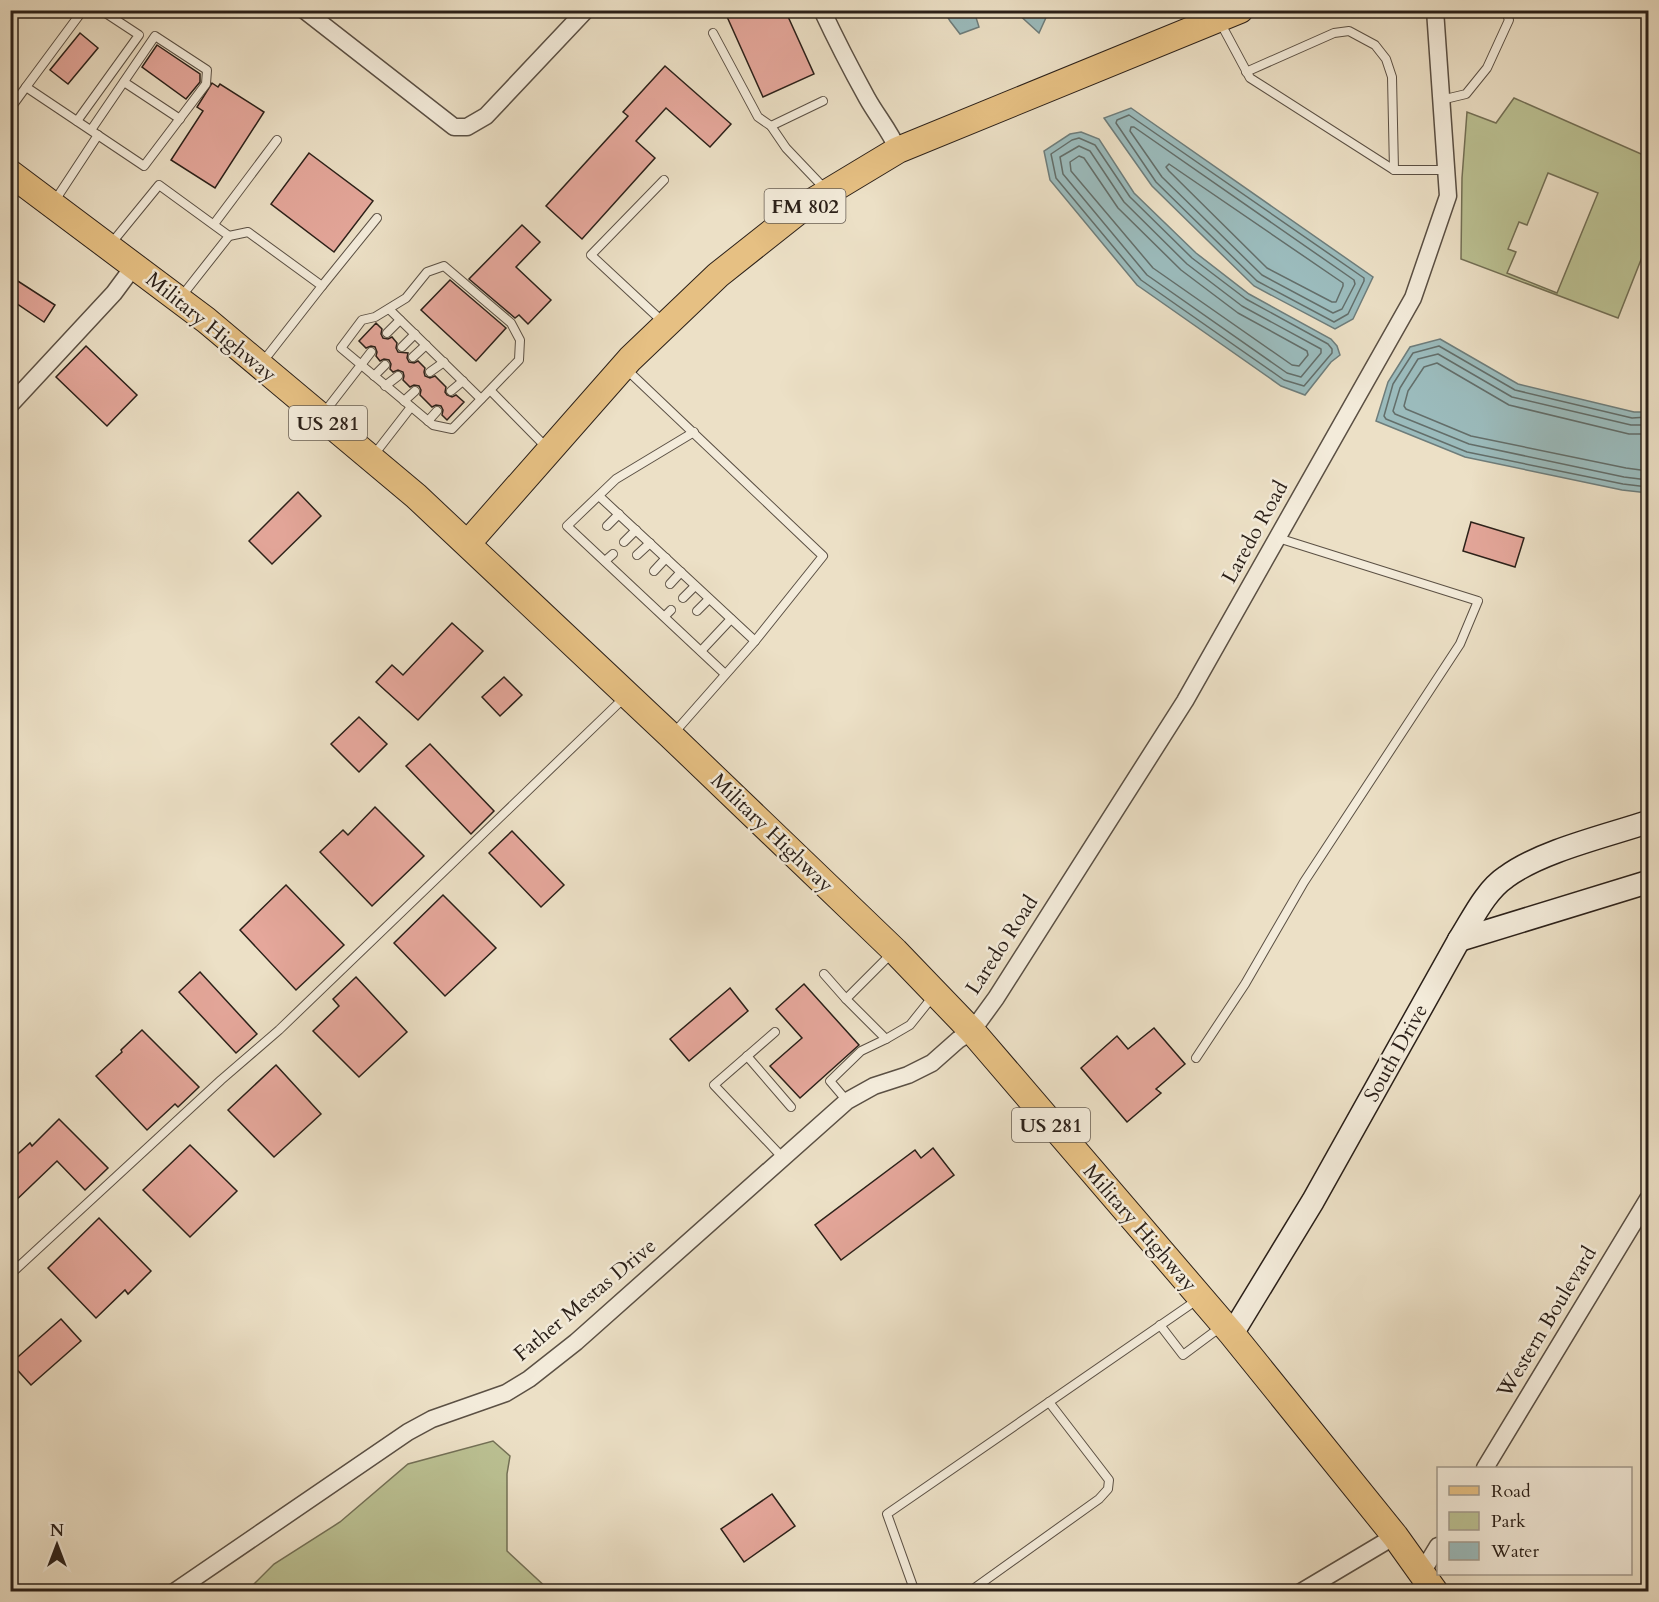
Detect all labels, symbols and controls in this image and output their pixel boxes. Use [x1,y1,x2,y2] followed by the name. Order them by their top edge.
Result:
[764,189,846,223] road number: FM 802
[139,265,283,389] street label: Military Highway
[289,406,367,440] road number: US 281
[1215,475,1295,589] street label: Laredo Road
[704,767,840,899] street label: Military Highway
[959,890,1045,1000] street label: Laredo Road
[1357,999,1435,1107] street label: South Drive
[1012,1108,1090,1142] road number: US 281
[1076,1158,1204,1298] street label: Military Highway
[508,1232,662,1368] street label: Father Mestas Drive
[1490,1241,1604,1404] street label: Western Boulevard
[1437,1467,1632,1575] legend
[1491,1479,1531,1504] text: Road
[1491,1509,1526,1534] text: Park
[27,1515,87,1575] north arrow
[50,1520,64,1542] text: N
[1490,1539,1540,1564] text: Water

